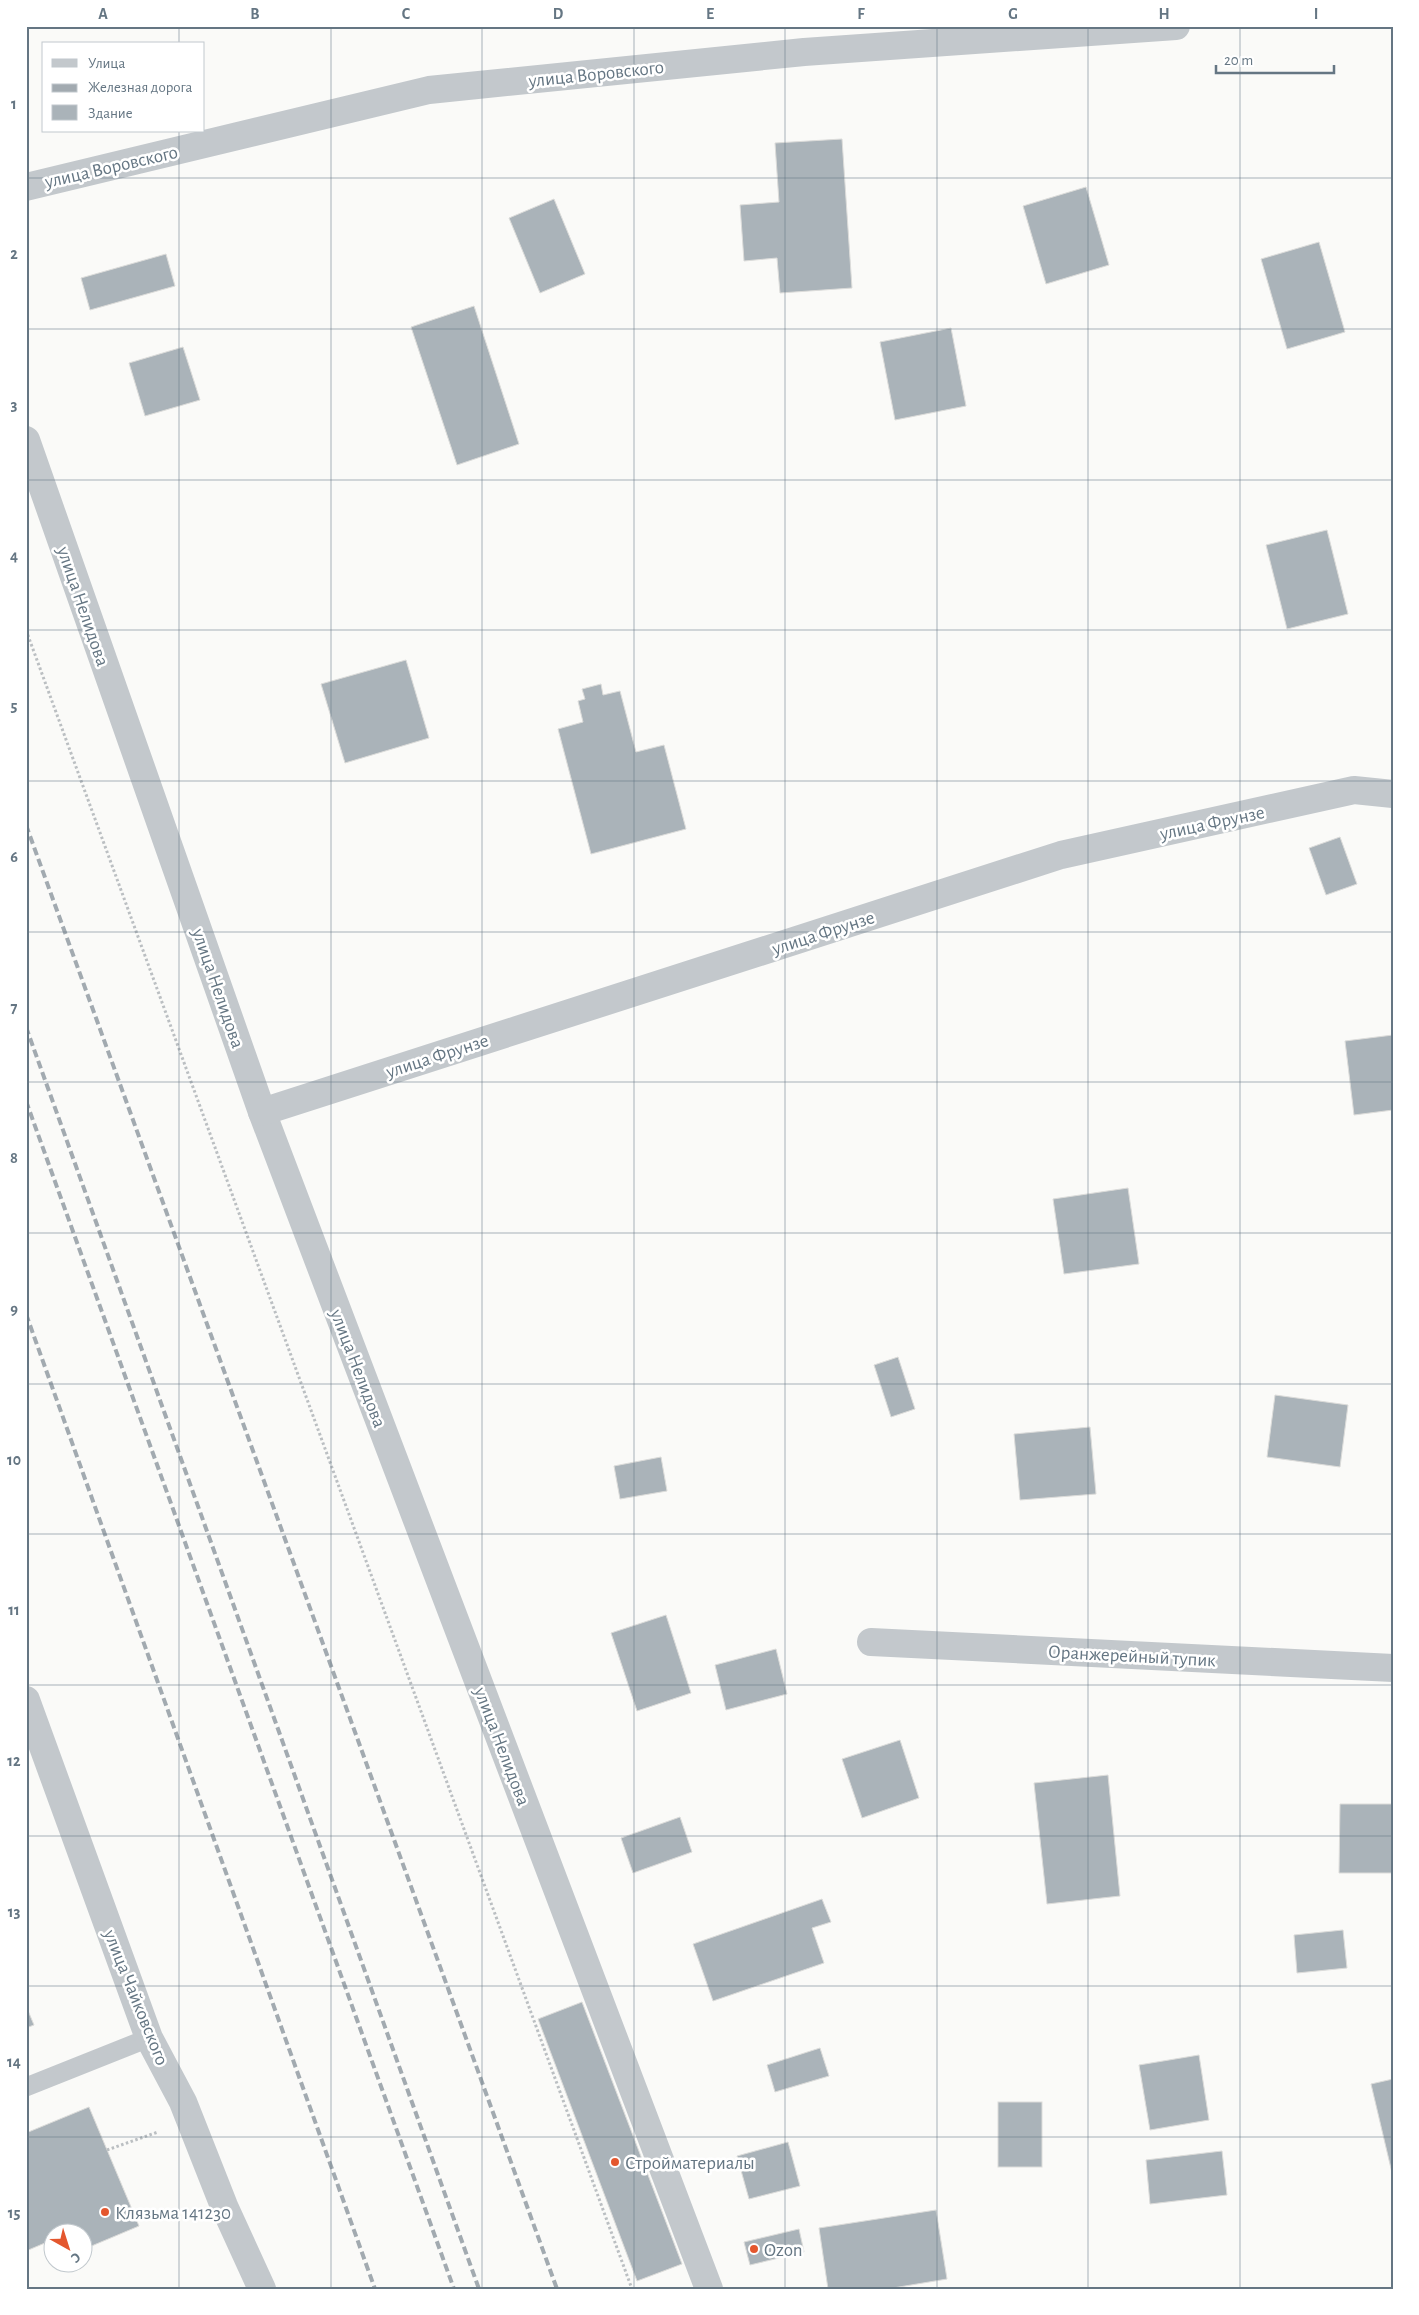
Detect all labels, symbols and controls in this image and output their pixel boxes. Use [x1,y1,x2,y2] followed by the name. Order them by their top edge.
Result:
[98,6,108,22] text: A
[250,6,260,22] text: B
[402,6,411,22] text: C
[553,6,564,22] text: D
[706,6,714,22] text: E
[857,6,865,22] text: F
[1008,6,1018,22] text: G
[1158,6,1170,22] text: H
[1314,6,1318,22] text: I
[42,42,205,132] legend
[1216,42,1334,74] scale bar
[1224,53,1253,68] text: 20 m
[88,56,125,71] text: Улица
[527,58,665,91] street label: улица Воровского
[88,80,193,95] text: Железная дорога
[11,96,17,112] text: 1
[88,106,133,121] text: Здание
[42,143,180,192] street label: улица Воровского
[10,246,18,262] text: 2
[11,397,18,413] text: 3
[53,543,112,669] street label: улица Нелидова
[10,548,18,564] text: 4
[11,698,18,714] text: 5
[1157,803,1266,844] street label: улица Фрунзе
[10,849,18,865] text: 6
[769,908,877,959] street label: улица Фрунзе
[188,925,247,1051] street label: улица Нелидова
[11,1000,18,1016] text: 7
[383,1031,491,1082] street label: улица Фрунзе
[10,1150,18,1166] text: 8
[10,1301,18,1317] text: 9
[326,1306,389,1431] street label: улица Нелидова
[7,1452,21,1468] text: 10
[8,1602,20,1618] text: 11
[1048,1643,1217,1670] street label: Оранжерейный тупик
[470,1684,533,1809] street label: улица Нелидова
[7,1753,21,1769] text: 12
[8,1904,20,1920] text: 13
[99,1926,171,2068] street label: улица Чайковского
[7,2054,21,2070] text: 14
[625,2154,755,2173] place label: Стройматериалы
[609,2156,621,2168] marker: Стройматериалы
[115,2204,231,2223] place label: Клязьма 141230
[8,2205,20,2221] text: 15
[99,2206,111,2218] marker: Клязьма 141230
[42,2222,92,2272] north arrow
[764,2241,803,2260] place label: Ozon
[748,2243,760,2255] marker: Ozon
[68,2249,83,2265] text: С

